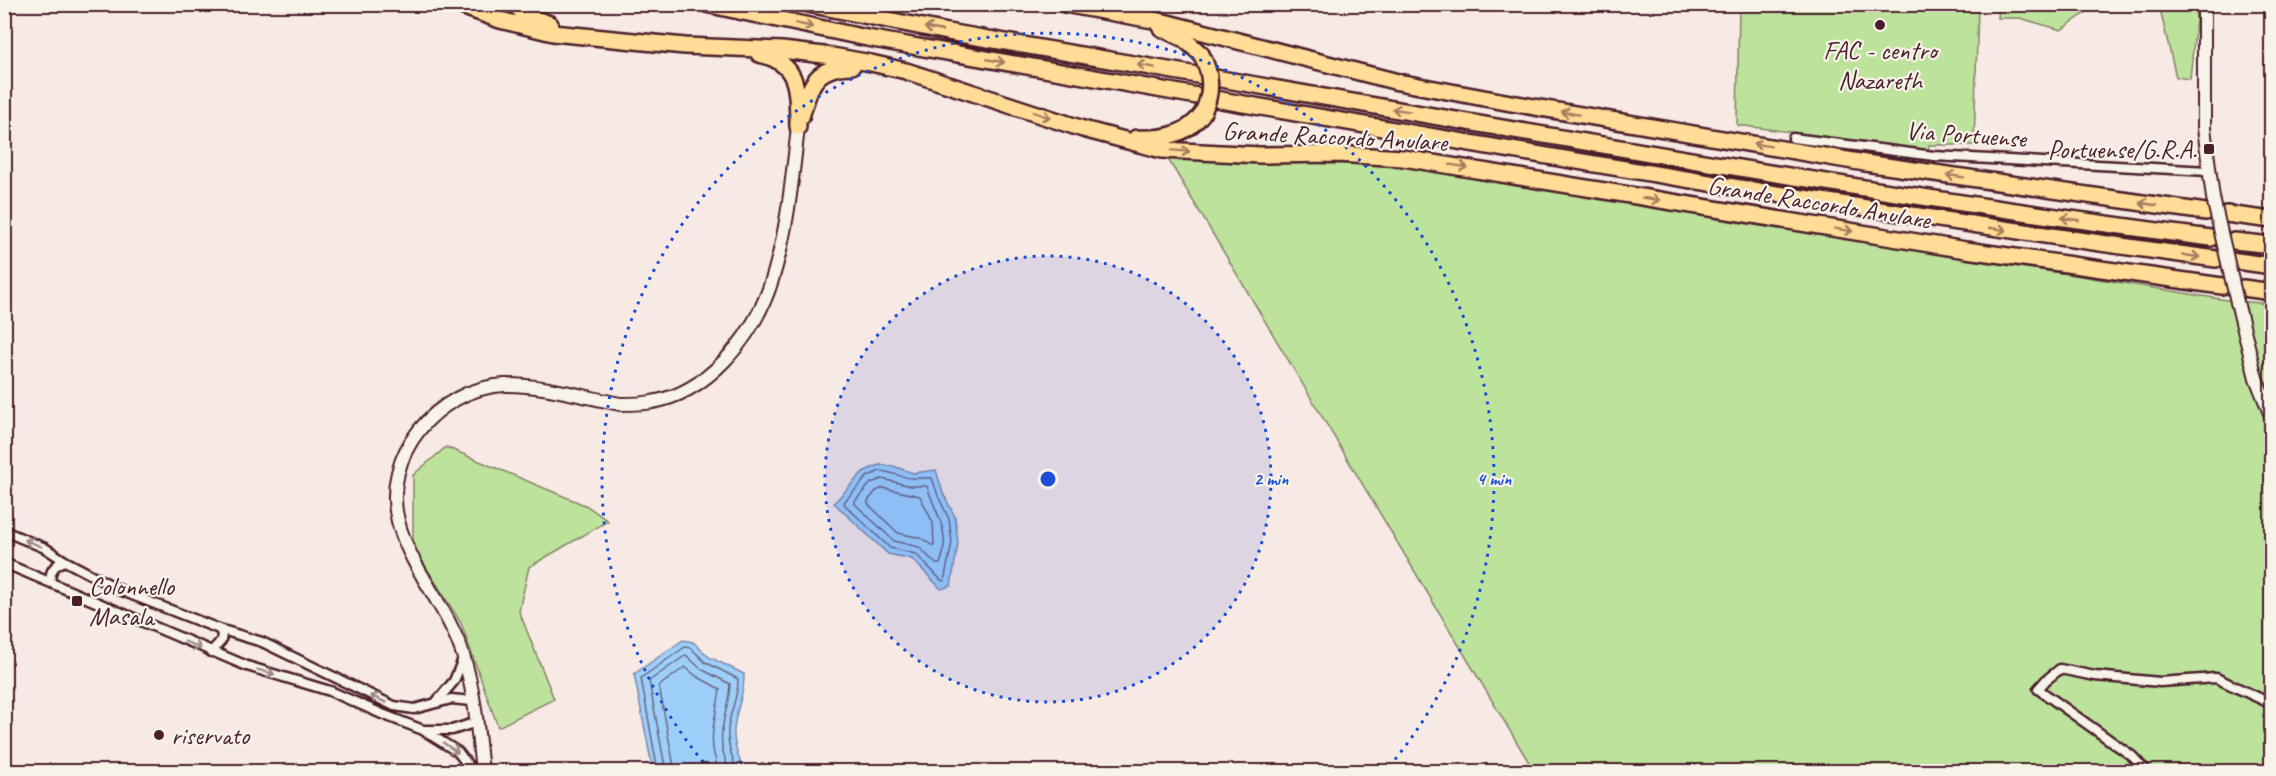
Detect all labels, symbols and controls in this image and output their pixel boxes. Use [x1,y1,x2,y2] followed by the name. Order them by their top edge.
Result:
[1873,18,1887,32] marker: FAC - centro Nazareth
[794,20,813,31] one-way arrow
[924,23,943,34] one-way arrow
[1823,34,1940,97] place label: FAC - centro Nazareth
[985,56,1005,67] one-way arrow
[1137,60,1156,71] one-way arrow
[1391,104,1411,115] one-way arrow
[1561,107,1580,118] one-way arrow
[1032,110,1051,121] one-way arrow
[1222,114,1450,159] street label: Grande Raccordo Anulare
[1905,114,2029,155] street label: Via Portuense
[2048,133,2198,166] place label: Portuense/G.R.A.
[1753,140,1773,151] one-way arrow
[2202,142,2216,156] marker: Portuense/G.R.A.
[1170,146,1190,157] one-way arrow
[1449,161,1468,172] one-way arrow
[1705,169,1934,237] street label: Grande Raccordo Anulare
[1945,171,1965,182] one-way arrow
[1641,193,1661,204] one-way arrow
[2138,198,2158,209] one-way arrow
[2061,213,2080,224] one-way arrow
[1988,223,2007,234] one-way arrow
[1833,225,1853,236] one-way arrow
[2181,251,2201,262] one-way arrow
[1254,468,1289,490] text: 2 min
[1477,468,1512,490] text: 4 min
[1038,469,1058,489] centre of rings
[25,537,43,548] one-way arrow
[89,570,176,633] place label: Colonnello Masala
[70,594,84,608] marker: Colonnello Masala
[184,640,202,651] one-way arrow
[256,666,275,678] one-way arrow
[369,693,387,704] one-way arrow
[171,719,251,752] place label: riservato
[152,728,166,742] marker: riservato
[442,742,458,754] one-way arrow

